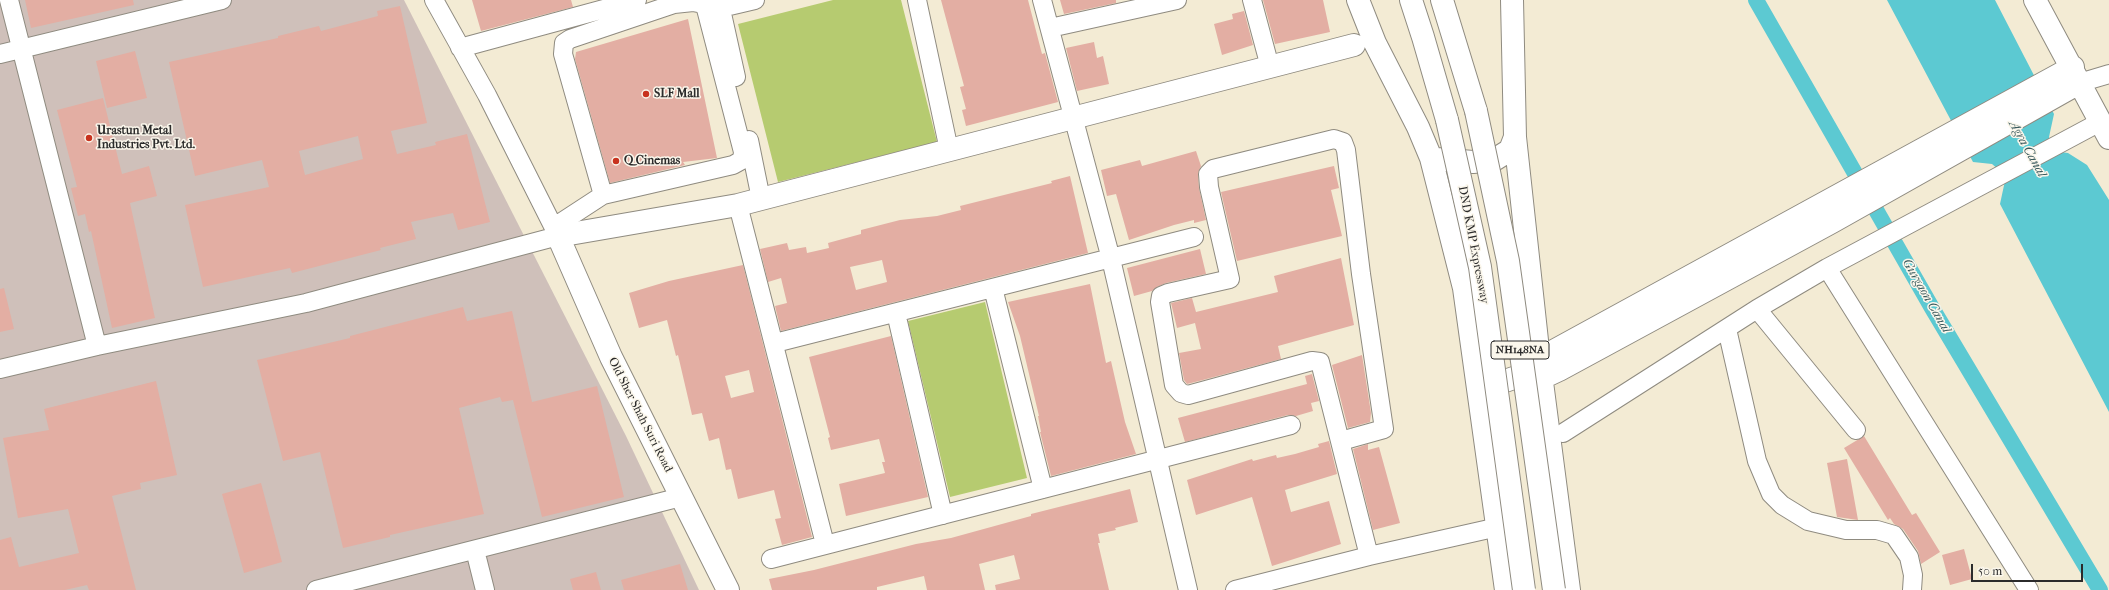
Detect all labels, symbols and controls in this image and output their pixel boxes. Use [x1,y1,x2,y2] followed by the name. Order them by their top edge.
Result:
[654,87,700,101] place label: SLF Mall
[641,89,651,99] marker: SLF Mall
[2005,118,2049,180] water label: Agra Canal
[97,124,195,152] place label: Urastun Metal Industries Pvt. Ltd.
[84,133,94,143] marker: Urastun Metal Industries Pvt. Ltd.
[624,154,680,168] place label: Q Cinemas
[611,156,621,166] marker: Q Cinemas
[1455,185,1491,305] street label: DND KMP Expressway
[1898,256,1954,336] water label: Gurgaon Canal
[1491,341,1549,359] road number: NH148NA
[605,355,675,475] street label: Old Sher Shah Suri Road
[1973,556,2085,582] scale bar
[1978,564,2002,578] text: 50 m

